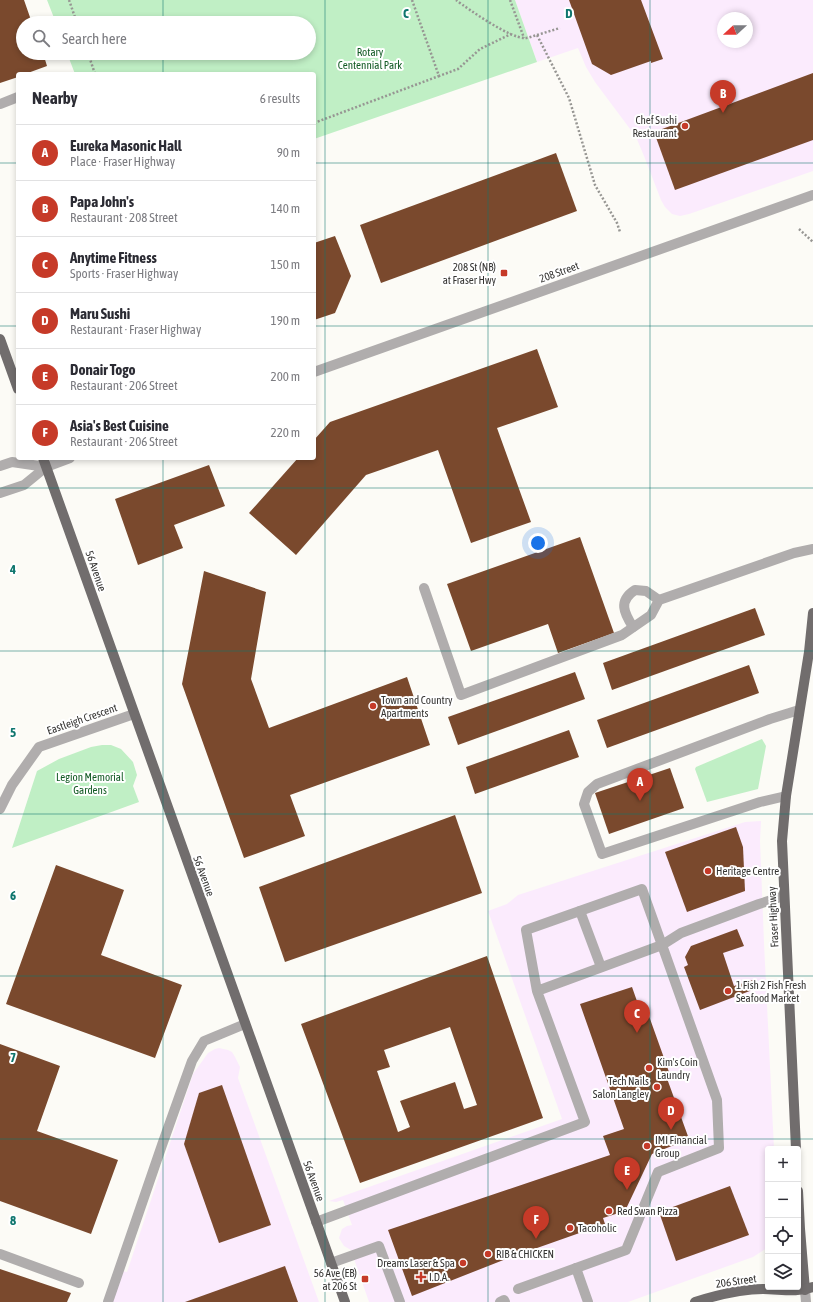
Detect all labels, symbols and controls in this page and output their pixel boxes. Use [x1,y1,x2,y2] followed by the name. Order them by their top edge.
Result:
[403,6,409,21] text: C
[565,6,573,21] text: D
[717,12,753,48] north arrow
[16,16,316,60] search box
[30,27,52,49] icon: search
[62,30,127,47] text: Search here
[338,46,402,71] park label: Rotary Centennial Park
[710,80,736,113] pin: B
[32,88,78,108] text: Nearby
[260,91,300,106] text: 6 results
[632,114,677,139] place label: Chef Sushi Restaurant
[680,121,690,131] marker: Chef Sushi Restaurant
[70,137,182,154] text: Eureka Masonic Hall
[42,145,48,160] text: A
[277,145,300,160] text: 90 m
[70,154,175,169] text: Place · Fraser Highway
[70,193,134,210] text: Papa John's
[42,201,48,216] text: B
[271,201,300,216] text: 140 m
[70,210,178,225] text: Restaurant · 208 Street
[70,249,157,266] text: Anytime Fitness
[42,257,48,272] text: C
[271,257,300,272] text: 150 m
[538,259,580,285] street label: 208 Street
[443,261,496,286] place label: 208 St (NB) at Fraser Hwy
[70,266,178,281] text: Sports · Fraser Highway
[499,268,509,278] marker: 208 St (NB) at Fraser Hwy
[70,305,130,322] text: Maru Sushi
[41,313,49,328] text: D
[271,313,300,328] text: 190 m
[70,322,201,337] text: Restaurant · Fraser Highway
[70,361,136,378] text: Donair Togo
[42,369,48,384] text: E
[271,369,300,384] text: 200 m
[70,378,178,393] text: Restaurant · 206 Street
[70,417,169,434] text: Asia's Best Cuisine
[42,425,48,440] text: F
[271,425,300,440] text: 220 m
[70,434,178,449] text: Restaurant · 206 Street
[528,533,548,553] your location
[83,549,109,593] street label: 56 Avenue
[9,562,16,577] text: 4
[381,694,453,719] place label: Town and Country Apartments
[45,701,119,737] street label: Eastleigh Crescent
[368,701,378,711] marker: Town and Country Apartments
[10,725,16,740] text: 5
[627,768,653,801] pin: A
[56,771,124,796] park label: Legion Memorial Gardens
[191,854,217,898] street label: 56 Avenue
[716,865,779,877] place label: Heritage Centre
[703,866,713,876] marker: Heritage Centre
[765,886,781,948] street label: Fraser Highway
[10,888,16,903] text: 6
[736,979,806,1004] place label: 1 Fish 2 Fish Fresh Seafood Market
[723,986,733,996] marker: 1 Fish 2 Fish Fresh Seafood Market
[624,1000,650,1033] pin: C
[10,1050,16,1065] text: 7
[657,1056,698,1081] place label: Kim's Coin Laundry
[644,1063,654,1073] marker: Kim's Coin Laundry
[593,1075,649,1100] place label: Tech Nails Salon Langley
[652,1082,662,1092] marker: Tech Nails Salon Langley
[658,1097,684,1130] pin: D
[655,1134,707,1159] place label: IMI Financial Group
[642,1141,652,1151] marker: IMI Financial Group
[765,1146,801,1290] map controls
[765,1146,801,1182] button: +
[614,1157,640,1190] pin: E
[301,1159,327,1203] street label: 56 Avenue
[765,1182,801,1218] button: −
[617,1205,678,1217] place label: Red Swan Pizza
[523,1206,549,1239] pin: F
[604,1206,614,1216] marker: Red Swan Pizza
[10,1213,16,1228] text: 8
[765,1218,801,1254] button: locate
[578,1222,617,1234] place label: Tacoholic
[565,1223,575,1233] marker: Tacoholic
[496,1248,554,1260] place label: RIB & CHICKEN
[483,1249,493,1259] marker: RIB & CHICKEN
[765,1254,801,1290] button: layers
[377,1257,455,1269] place label: Dreams Laser & Spa
[458,1258,468,1268] marker: Dreams Laser & Spa
[314,1267,357,1292] place label: 56 Ave (EB) at 206 St
[429,1271,449,1283] place label: I.D.A.
[416,1272,426,1282] marker: I.D.A.
[715,1272,757,1290] street label: 206 Street
[360,1274,370,1284] marker: 56 Ave (EB) at 206 St

